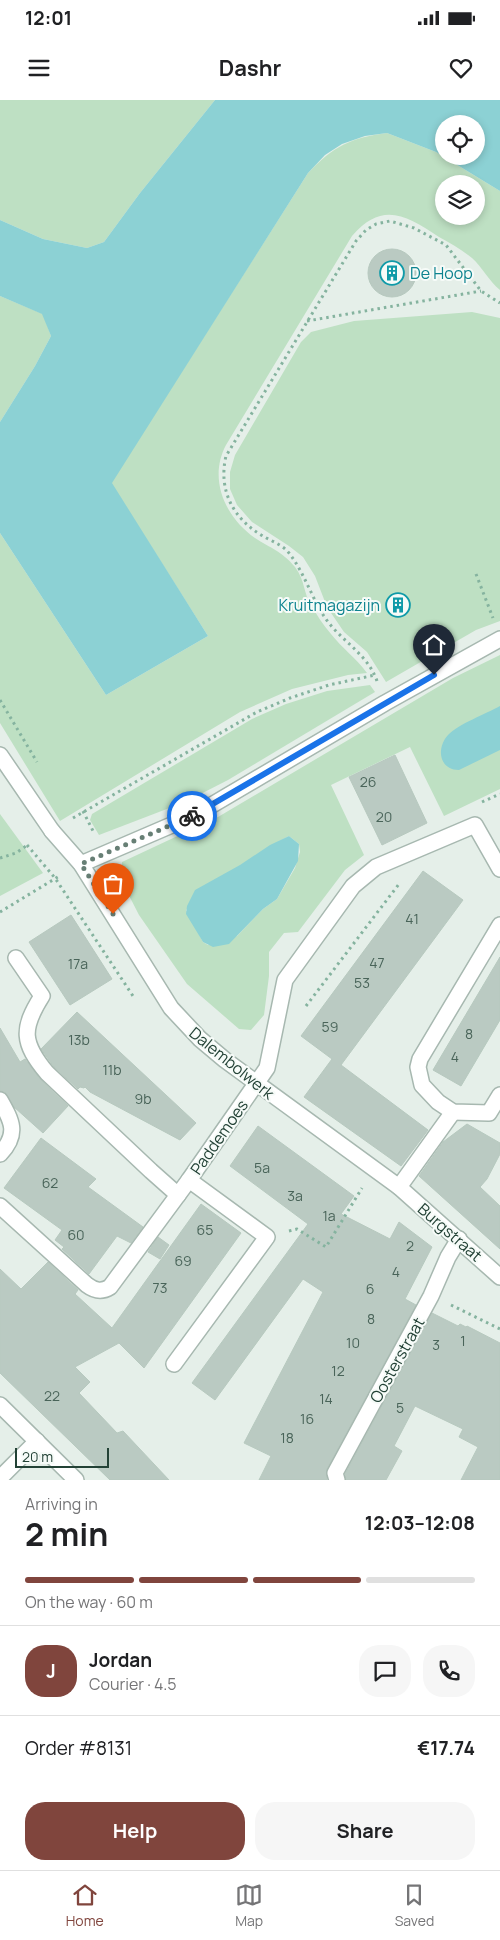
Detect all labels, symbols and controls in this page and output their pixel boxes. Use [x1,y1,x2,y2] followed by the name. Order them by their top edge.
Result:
[25,5,72,31] text: 12:01
[219,53,281,83] text: Dashr
[25,54,53,82] icon: menu
[447,54,475,82] icon: heart
[435,115,485,225] map controls
[435,115,485,165] button: locate
[435,175,485,225] button: layers
[379,260,405,286] building icon: De Hoop
[410,262,473,284] place label: De Hoop
[385,592,411,618] building icon: Kruitmagazijn
[279,594,380,616] place label: Kruitmagazijn
[413,624,455,675] pin
[420,631,448,659] icon: home
[360,772,376,791] house number: 26
[167,791,217,841] courier
[178,802,206,830] icon: bike
[376,807,392,826] house number: 20
[92,863,134,914] pin
[99,870,127,898] icon: bag
[405,909,419,928] house number: 41
[369,953,385,972] house number: 47
[68,954,88,973] house number: 17a
[354,973,370,992] house number: 53
[322,1017,338,1036] house number: 59
[185,1022,280,1105] street label: Dalembolwerk
[465,1024,473,1043] house number: 8
[68,1030,90,1049] house number: 13b
[451,1047,459,1066] house number: 4
[102,1060,122,1079] house number: 11b
[135,1089,151,1108] house number: 9b
[185,1095,253,1179] street label: Paddemoes
[254,1158,270,1177] house number: 5a
[42,1173,58,1192] house number: 62
[287,1186,303,1205] house number: 3a
[413,1198,487,1266] street label: Burgstraat
[322,1206,336,1225] house number: 1a
[197,1220,213,1239] house number: 65
[67,1225,85,1244] house number: 60
[406,1236,414,1255] house number: 2
[174,1251,192,1270] house number: 69
[392,1262,400,1281] house number: 4
[153,1278,167,1297] house number: 73
[366,1279,374,1298] house number: 6
[367,1309,375,1328] house number: 8
[364,1313,430,1407] street label: Oosterstraat
[460,1331,466,1350] house number: 1
[346,1333,360,1352] house number: 10
[432,1335,440,1354] house number: 3
[331,1361,345,1380] house number: 12
[44,1386,60,1405] house number: 22
[319,1389,333,1408] house number: 14
[396,1398,404,1417] house number: 5
[300,1409,314,1428] house number: 16
[280,1428,294,1447] house number: 18
[15,1445,109,1468] scale bar
[22,1447,53,1466] text: 20 m
[25,1493,98,1515] text: Arriving in
[365,1510,475,1536] text: 12:03–12:08
[25,1512,108,1556] text: 2 min
[25,1591,153,1613] text: On the way · 60 m
[359,1645,411,1697] button: chat
[423,1645,475,1697] button: phone
[89,1647,152,1673] text: Jordan
[46,1658,56,1684] text: J
[89,1673,176,1695] text: Courier · 4.5
[25,1735,132,1761] text: Order #8131
[417,1735,475,1761] text: €17.74
[25,1802,245,1860] button: Help
[255,1802,475,1860] button: Share
[66,1881,104,1930] tab: Home
[235,1881,263,1930] tab: Map
[395,1881,434,1930] tab: Saved

